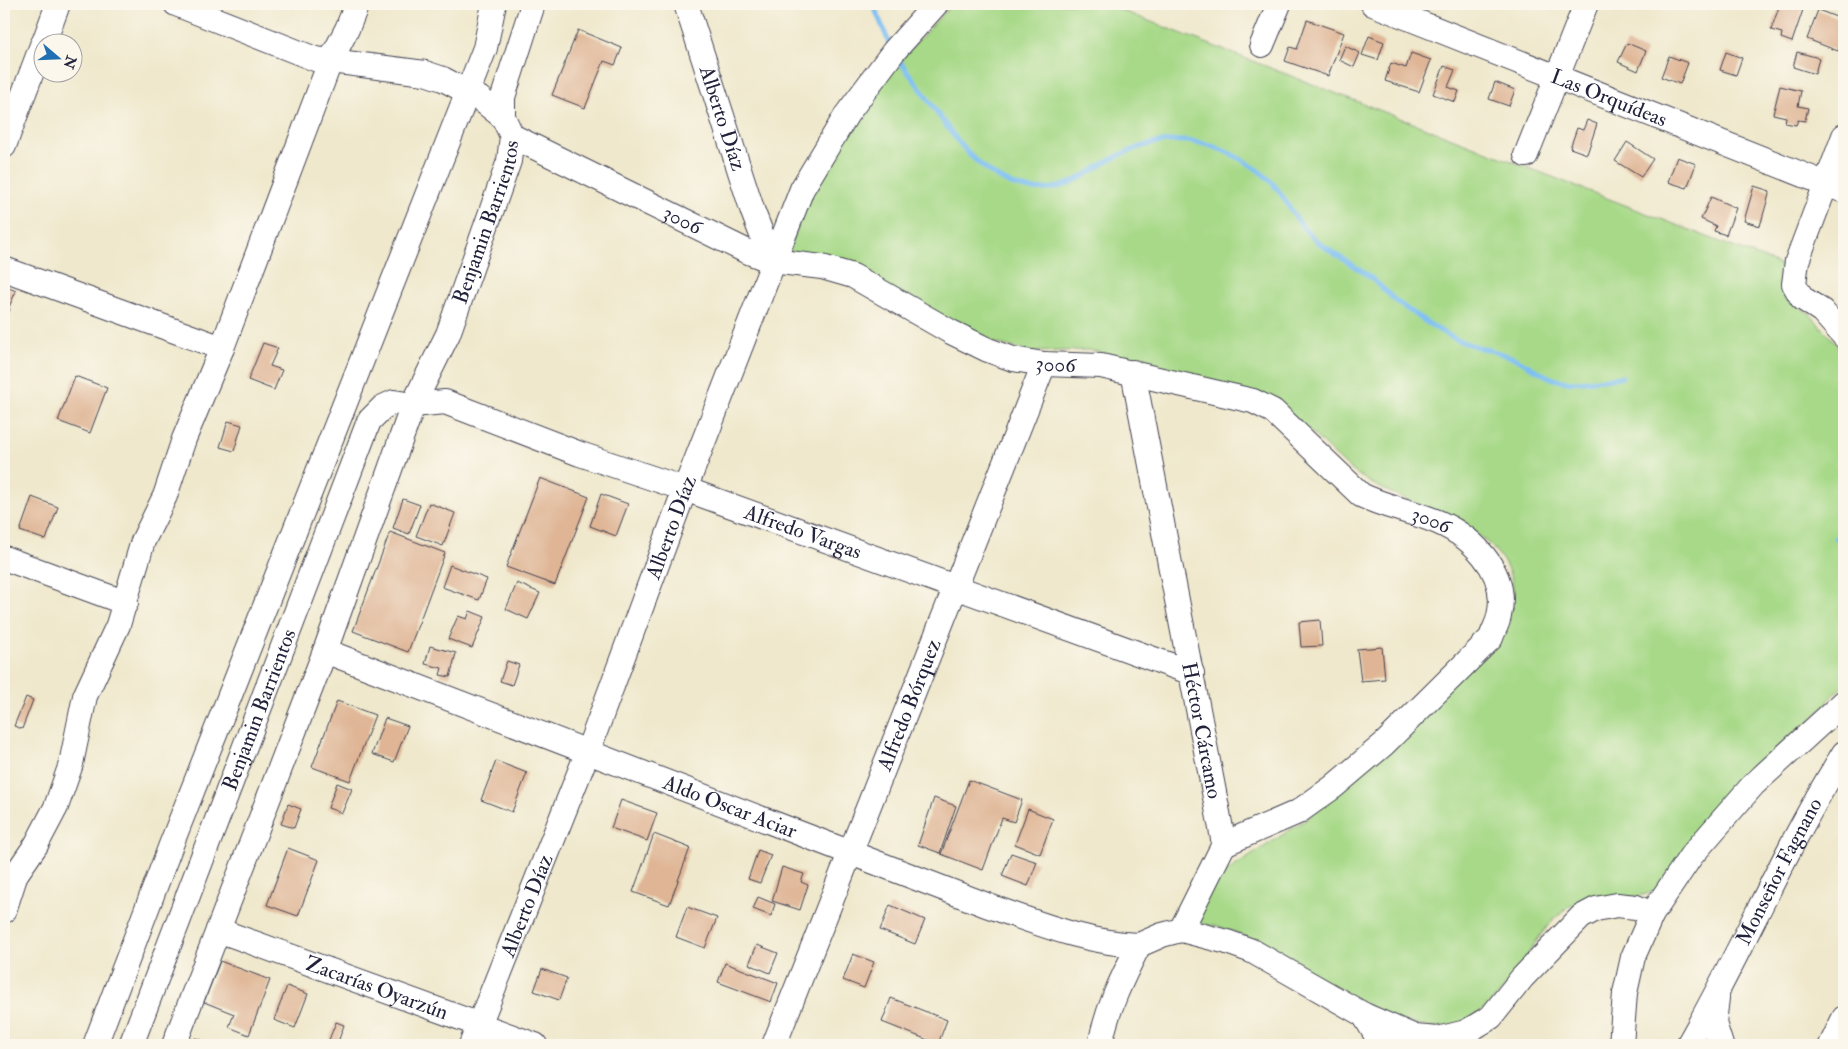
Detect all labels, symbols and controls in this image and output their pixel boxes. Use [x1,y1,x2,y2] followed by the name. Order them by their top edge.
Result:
[32,32,82,82] north arrow
[60,52,80,71] text: N
[693,62,752,174] street label: Alberto Díaz
[1547,63,1671,133] street label: Las Orquídeas
[447,139,525,307] street label: Benjamin Barrientos
[658,199,708,242] street label: 3006
[1034,350,1078,379] street label: 3006
[639,472,703,584] street label: Alberto Díaz
[740,498,865,566] street label: Alfredo Vargas
[1408,501,1457,541] street label: 3006
[216,625,303,794] street label: Benjamin Barrientos
[871,635,948,776] street label: Alfredo Bórquez
[1175,660,1228,801] street label: Héctor Cárcamo
[658,769,801,845] street label: Aldo Oscar Aciar
[1730,793,1829,950] street label: Monseñor Fagnano
[494,850,560,962] street label: Alberto Díaz
[302,950,452,1026] street label: Zacarías Oyarzún

